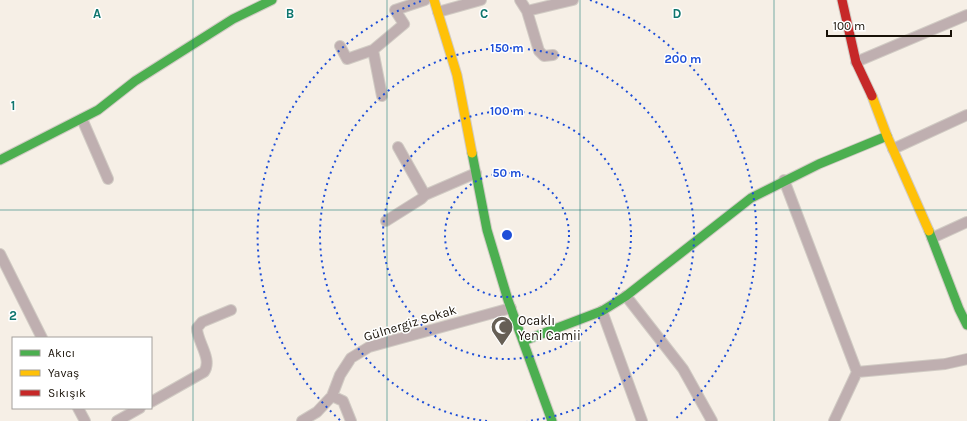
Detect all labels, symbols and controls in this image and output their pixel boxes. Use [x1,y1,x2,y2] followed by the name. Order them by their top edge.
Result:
[93,6,101,21] text: A
[286,6,294,21] text: B
[480,6,488,21] text: C
[673,6,682,21] text: D
[827,12,951,38] scale bar
[833,19,865,33] text: 100 m
[490,41,524,55] text: 150 m
[665,52,701,66] text: 200 m
[11,98,15,113] text: 1
[490,104,524,118] text: 100 m
[493,166,522,180] text: 50 m
[500,228,514,242] centre of rings
[362,302,458,344] street label: Gülnergiz Sokak
[9,308,17,323] text: 2
[518,313,581,343] place label: Ocaklı Yeni Camii
[489,314,515,347] mosque icon: Ocaklı Yeni Camii
[12,337,152,409] legend
[48,346,75,360] text: Akıcı
[48,366,79,380] text: Yavaş
[48,386,86,400] text: Sıkışık

